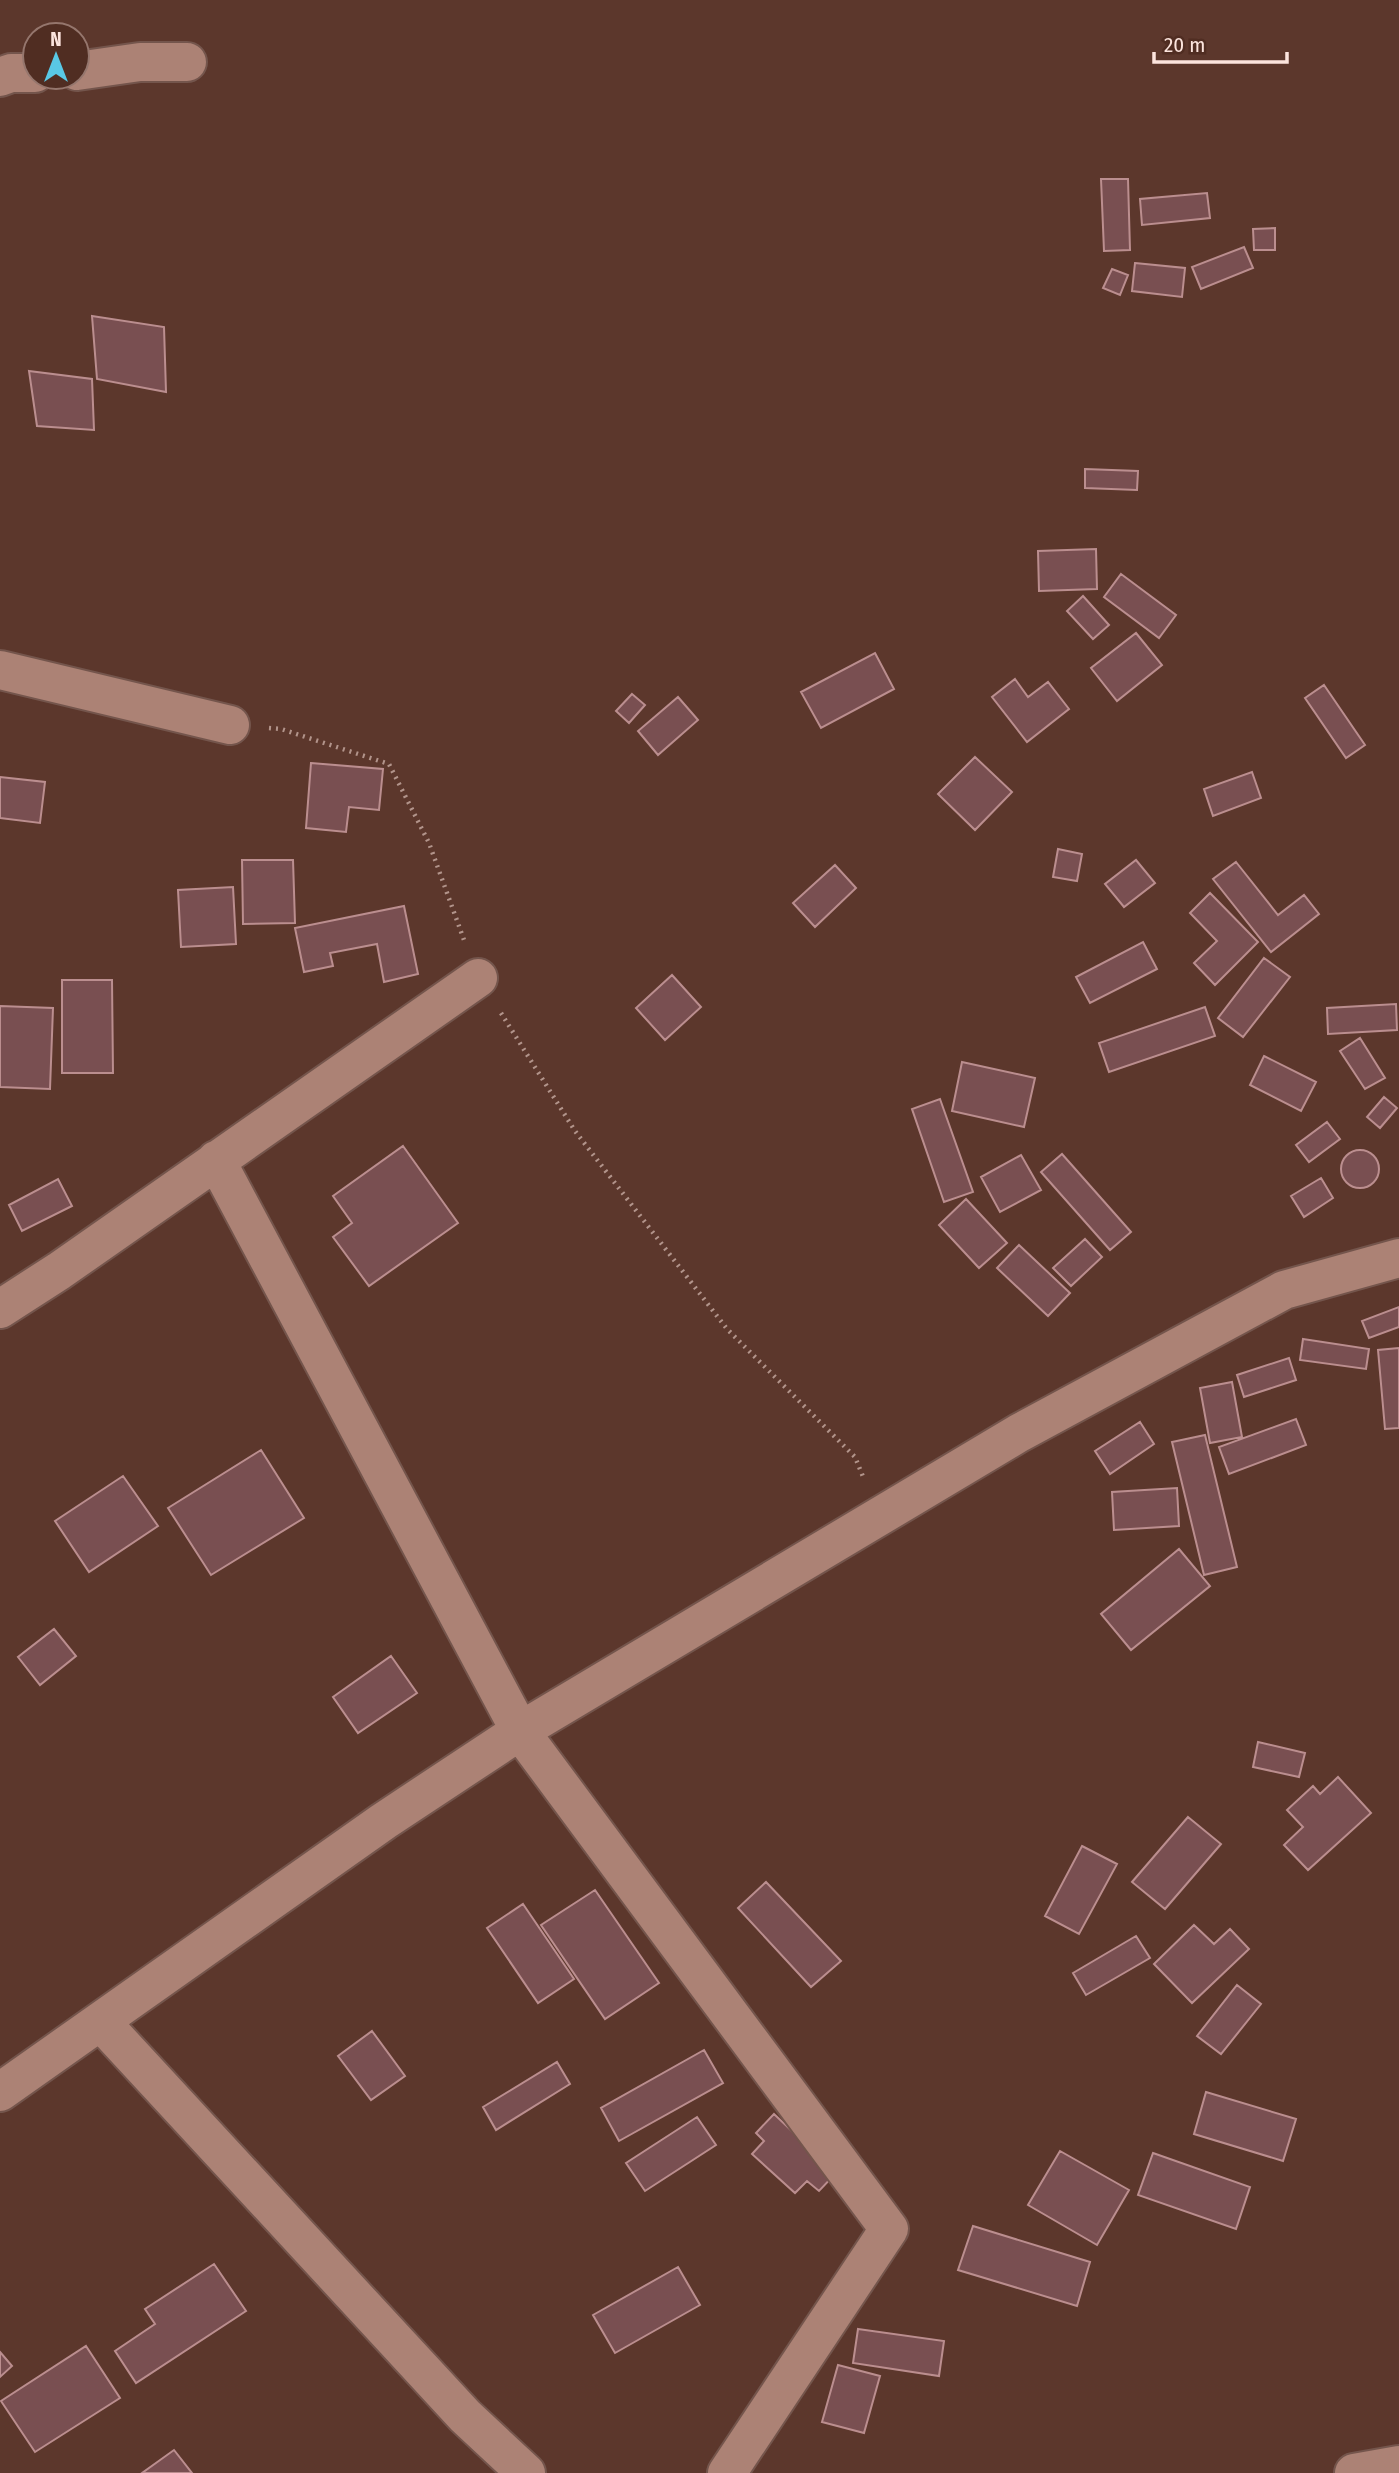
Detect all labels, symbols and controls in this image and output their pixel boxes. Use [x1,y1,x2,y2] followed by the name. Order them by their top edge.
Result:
[21,21,91,91] north arrow
[1154,21,1287,65] scale bar
[50,28,62,51] text: N
[1164,32,1205,58] text: 20 m

